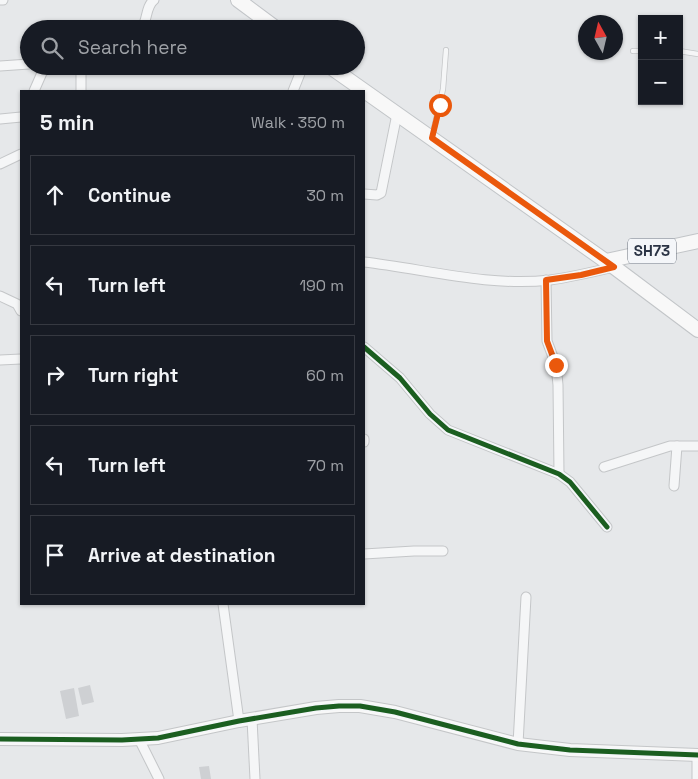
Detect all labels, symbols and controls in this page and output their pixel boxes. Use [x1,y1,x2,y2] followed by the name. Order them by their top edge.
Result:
[578,15,623,60] north arrow
[638,15,683,105] map controls
[638,15,683,60] button: +
[20,20,365,75] search box
[38,34,66,62] icon: search
[78,35,188,60] text: Search here
[638,60,683,105] button: −
[429,94,452,117] route start
[40,109,94,136] text: 5 min
[251,112,345,133] text: Walk · 350 m
[41,181,69,209] icon: ahead
[88,183,171,208] text: Continue
[306,185,344,206] text: 30 m
[628,238,676,264] road number: SH73
[41,271,69,299] icon: left
[88,273,166,298] text: Turn left
[299,275,344,296] text: 190 m
[545,354,568,377] route end
[41,361,69,389] icon: right
[88,363,178,388] text: Turn right
[306,365,344,386] text: 60 m
[41,451,69,479] icon: left
[88,453,166,478] text: Turn left
[307,455,344,476] text: 70 m
[41,541,69,569] icon: arrive
[88,543,276,568] text: Arrive at destination

